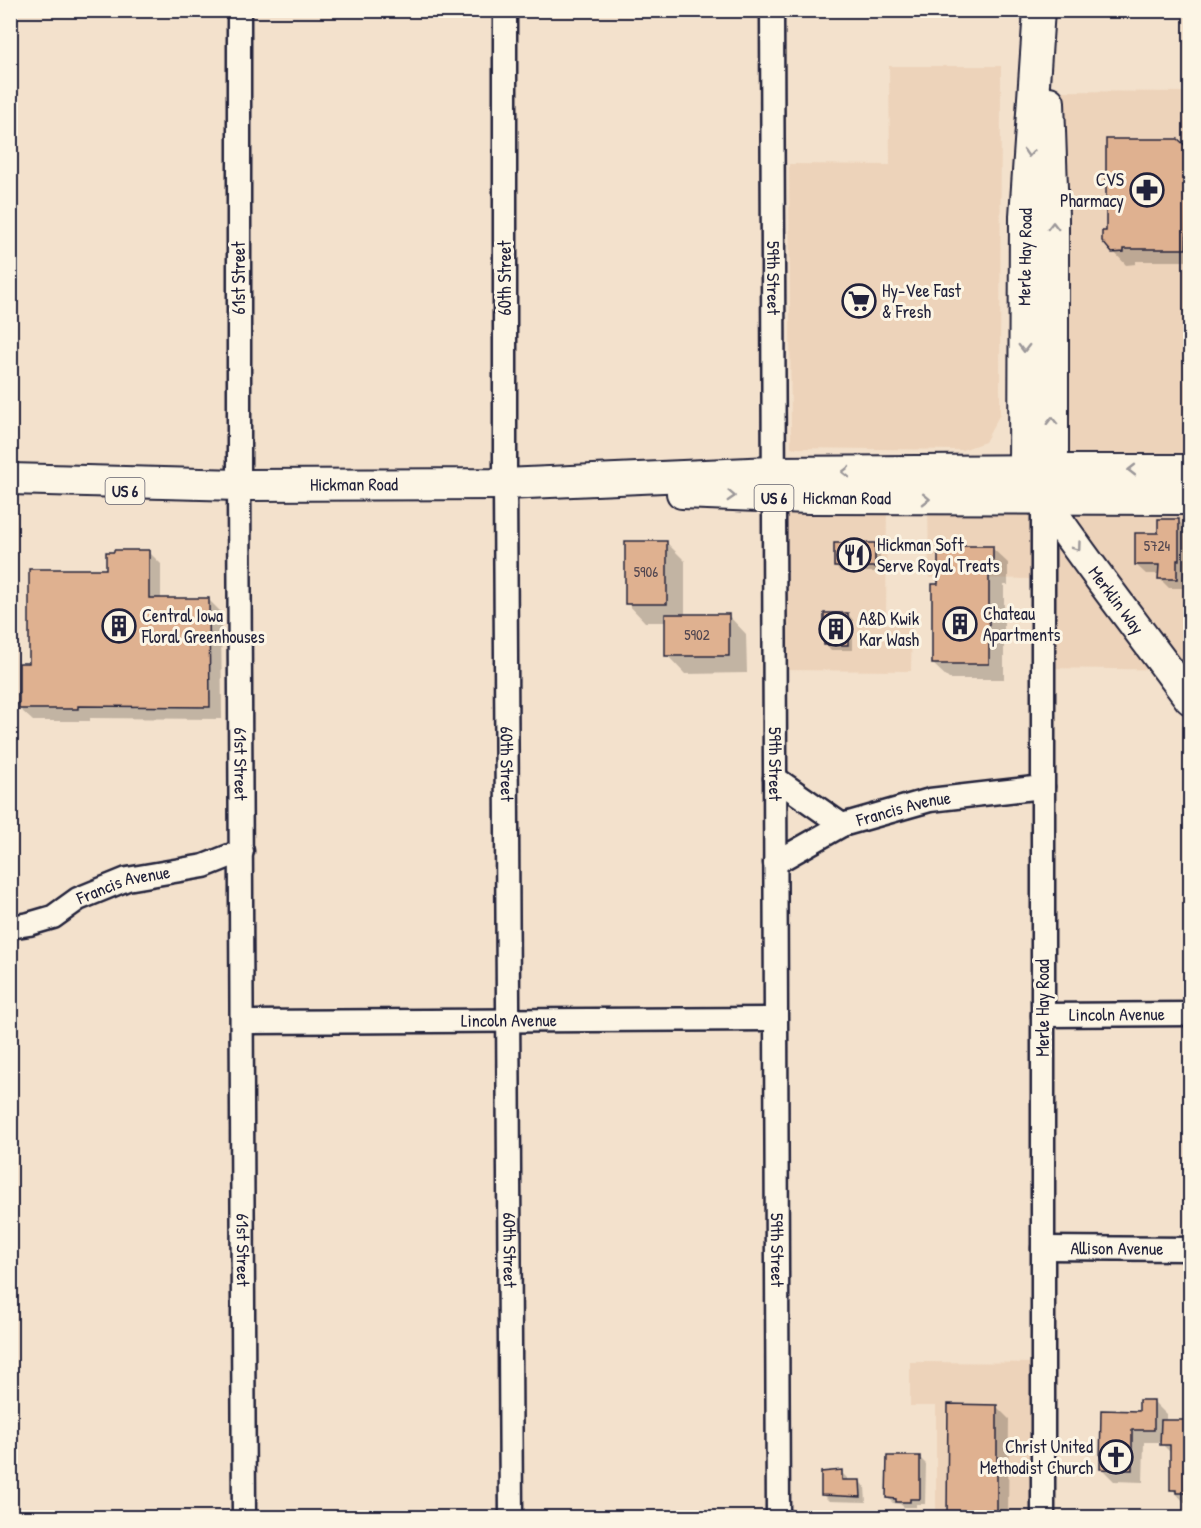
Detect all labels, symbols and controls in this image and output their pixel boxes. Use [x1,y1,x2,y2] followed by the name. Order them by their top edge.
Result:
[1023,148,1036,157] one-way arrow
[1060,167,1124,213] place label: CVS Pharmacy
[1129,172,1165,208] pharmacy icon: CVS Pharmacy
[1011,208,1038,306] street label: Merle Hay Road
[1047,222,1059,231] one-way arrow
[492,240,517,316] street label: 60th Street
[226,241,251,314] street label: 61st Street
[761,241,786,316] street label: 59th Street
[882,278,962,324] place label: Hy-Vee Fast & Fresh
[841,283,877,319] supermarket icon: Hy-Vee Fast & Fresh
[1018,343,1030,352] one-way arrow
[1046,417,1058,426] one-way arrow
[1128,464,1137,476] one-way arrow
[841,466,850,478] one-way arrow
[310,471,398,497] street label: Hickman Road
[106,478,144,504] road number: US 6
[754,485,794,511] road number: US 6
[802,485,891,510] street label: Hickman Road
[727,489,736,502] one-way arrow
[922,493,931,505] one-way arrow
[877,532,1000,578] place label: Hickman Soft Serve Royal Treats
[1144,535,1171,556] house number: 5724
[836,537,872,573] restaurant icon: Hickman Soft Serve Royal Treats
[1070,540,1081,551] one-way arrow
[634,561,658,582] house number: 5906
[1083,561,1150,639] street label: Merklin Way
[983,601,1060,647] place label: Chateau Apartments
[141,603,265,649] place label: Central Iowa Floral Greenhouses
[859,606,920,652] place label: A&D Kwik Kar Wash
[942,606,978,642] building icon: Chateau Apartments
[101,608,137,644] building icon: Central Iowa Floral Greenhouses
[818,611,854,647] building icon: A&D Kwik Kar Wash
[684,624,710,645] house number: 5902
[494,726,520,802] street label: 60th Street
[228,727,254,801] street label: 61st Street
[763,727,788,802] street label: 59th Street
[853,785,952,833] street label: Francis Avenue
[72,859,172,911] street label: Francis Avenue
[1030,959,1055,1057] street label: Merle Hay Road
[1069,1001,1165,1027] street label: Lincoln Avenue
[461,1007,557,1033] street label: Lincoln Avenue
[497,1212,523,1288] street label: 60th Street
[231,1213,256,1287] street label: 61st Street
[765,1213,790,1288] street label: 59th Street
[1071,1235,1163,1261] street label: Allison Avenue
[980,1434,1093,1480] place label: Christ United Methodist Church
[1098,1439,1134,1475] church icon: Christ United Methodist Church

